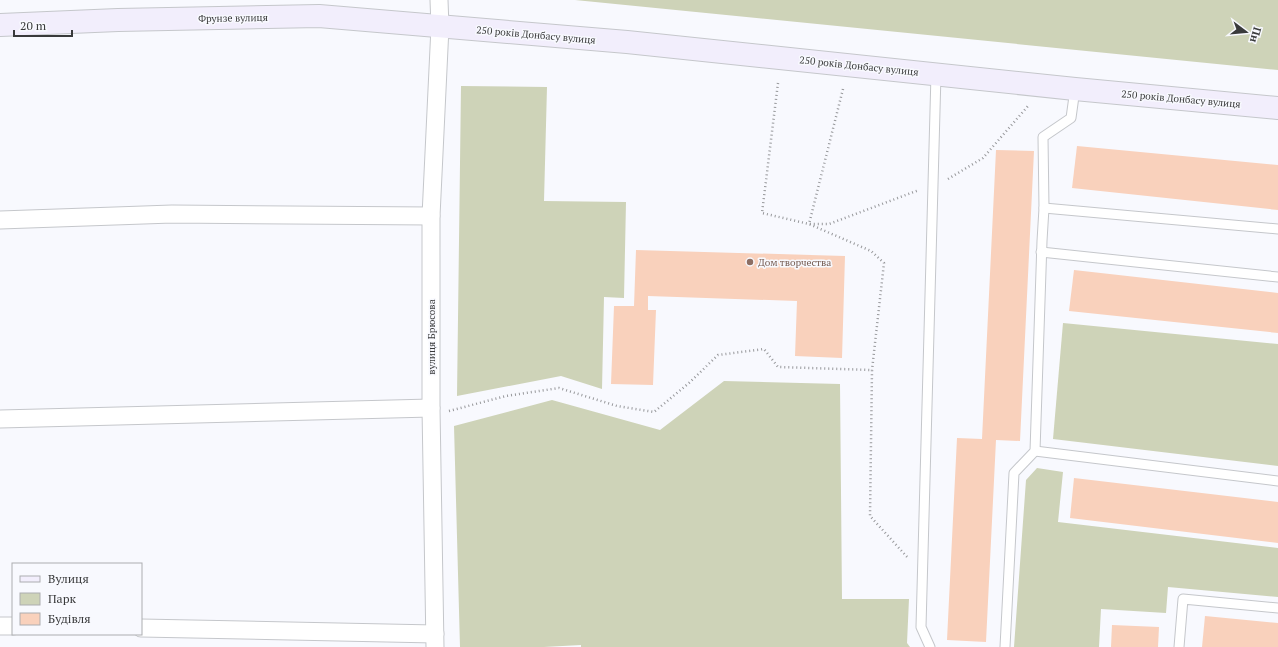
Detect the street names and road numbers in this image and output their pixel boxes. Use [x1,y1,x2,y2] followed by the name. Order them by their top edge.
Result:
[198,11,268,25] street label: Фрунзе вулиця
[476,23,596,47] street label: 250 років Донбасу вулиця
[799,53,919,79] street label: 250 років Донбасу вулиця
[1121,87,1241,111] street label: 250 років Донбасу вулиця
[425,299,438,375] street label: вулиця Брюсова

